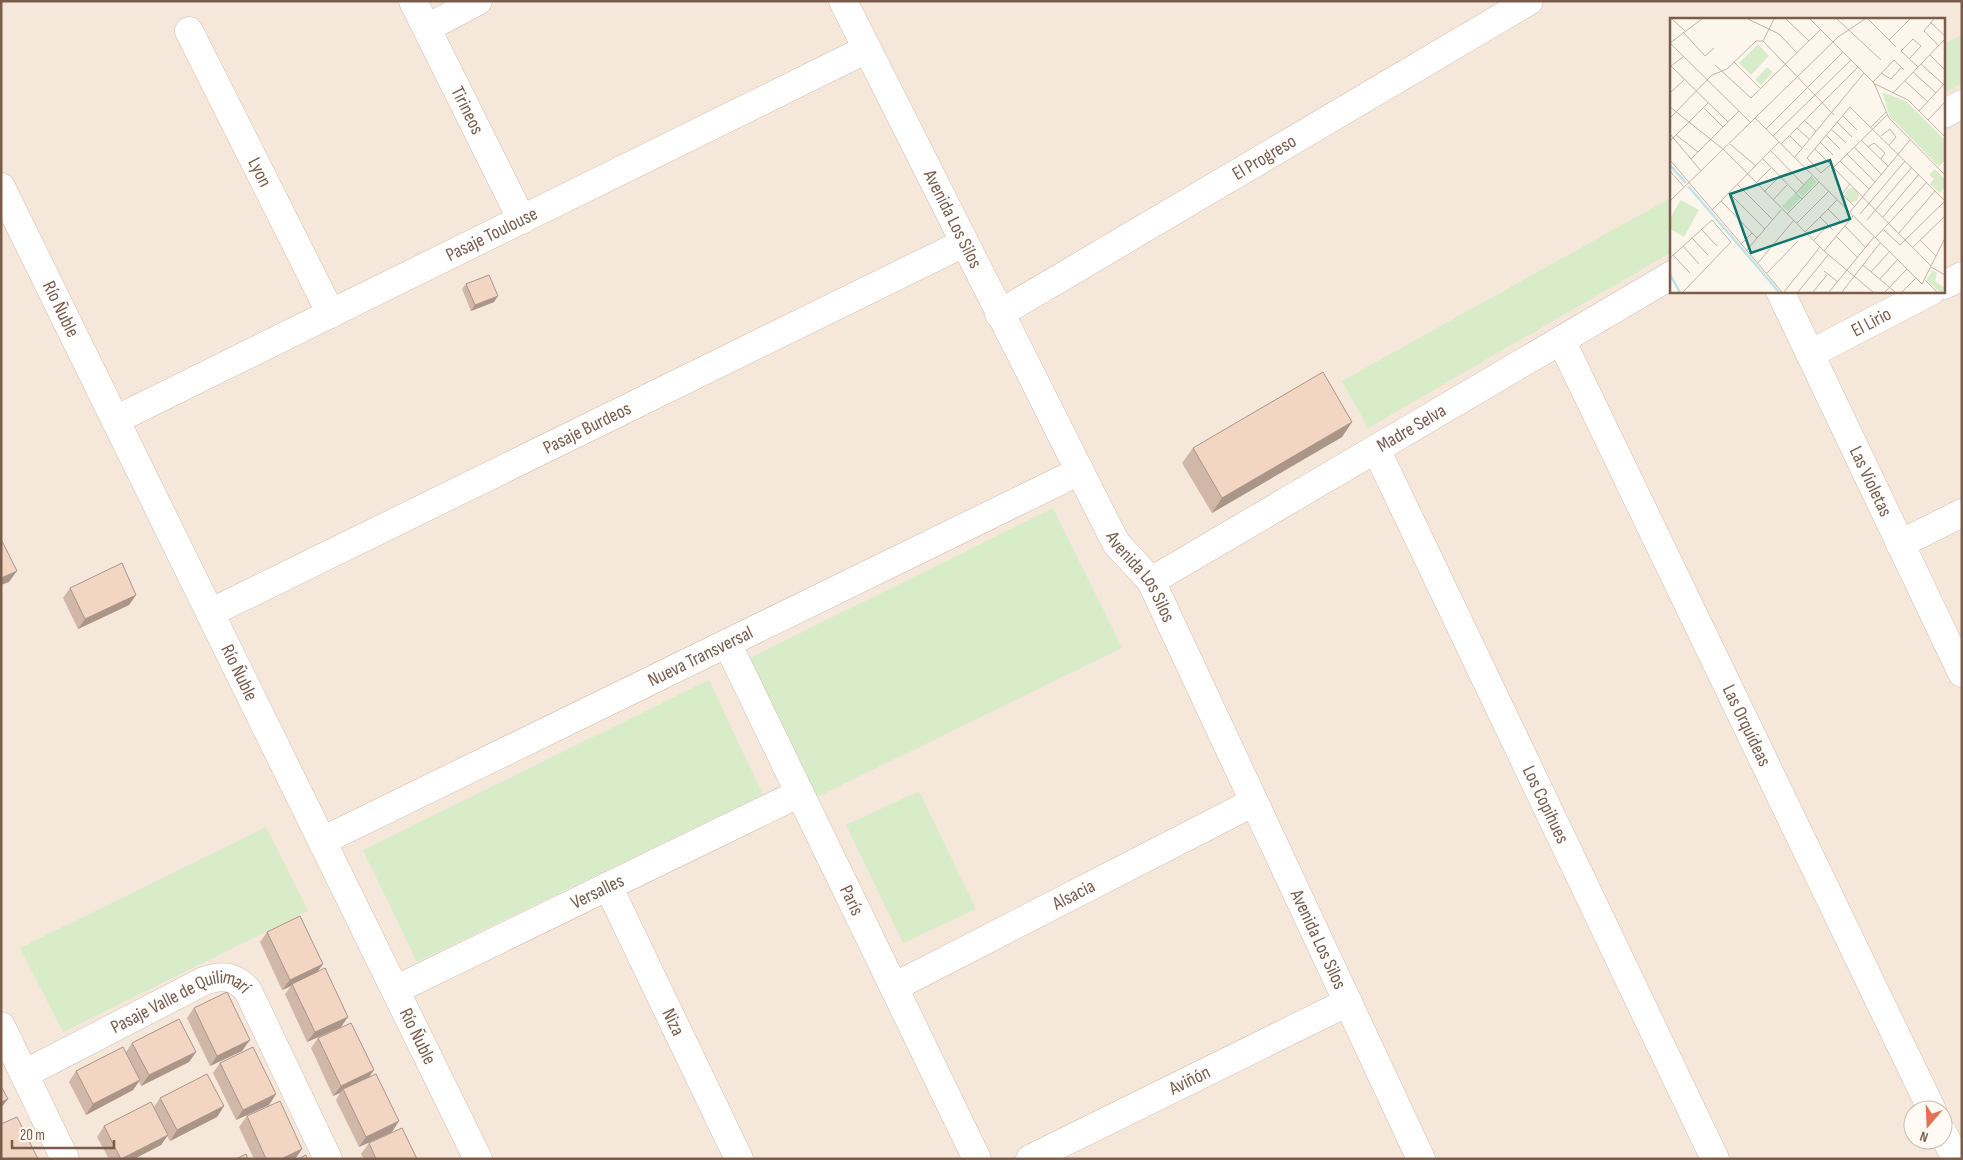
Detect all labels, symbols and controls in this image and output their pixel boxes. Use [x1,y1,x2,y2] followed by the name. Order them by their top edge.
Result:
[1670,18,1946,292] inset map
[446,82,489,138] street label: Tirineos
[1228,130,1300,185] street label: El Progreso
[243,154,277,191] street label: Lyon
[918,165,987,272] street label: Avenida Los Silos
[442,202,541,266] street label: Pasaje Toulouse
[37,277,84,341] street label: Río Ñuble
[1847,302,1895,342] street label: El Lirio
[539,397,635,459] street label: Pasaje Burdeos
[1373,399,1450,457] street label: Madre Selva
[1844,443,1897,521] street label: Las Violetas
[1100,527,1180,626] street label: Avenida Los Silos
[644,621,757,692] street label: Nueva Transversal
[216,641,263,705] street label: Río Ñuble
[1717,681,1776,770] street label: Las Orquídeas
[1517,762,1574,847] street label: Los Copihues
[567,869,628,914] street label: Versalles
[1048,874,1099,916] street label: Alsacia
[835,881,869,919] street label: París
[1285,885,1352,993] street label: Avenida Los Silos
[107,965,256,1039] street label: Pasaje Valle de Quilimarí
[394,1004,441,1068] street label: Río Ñuble
[657,1005,690,1039] street label: Niza
[1164,1060,1214,1100] street label: Aviñón
[1903,1100,1953,1150] north arrow
[12,1118,115,1150] scale bar
[20,1126,45,1145] text: 20 m
[1918,1128,1930,1146] text: N

